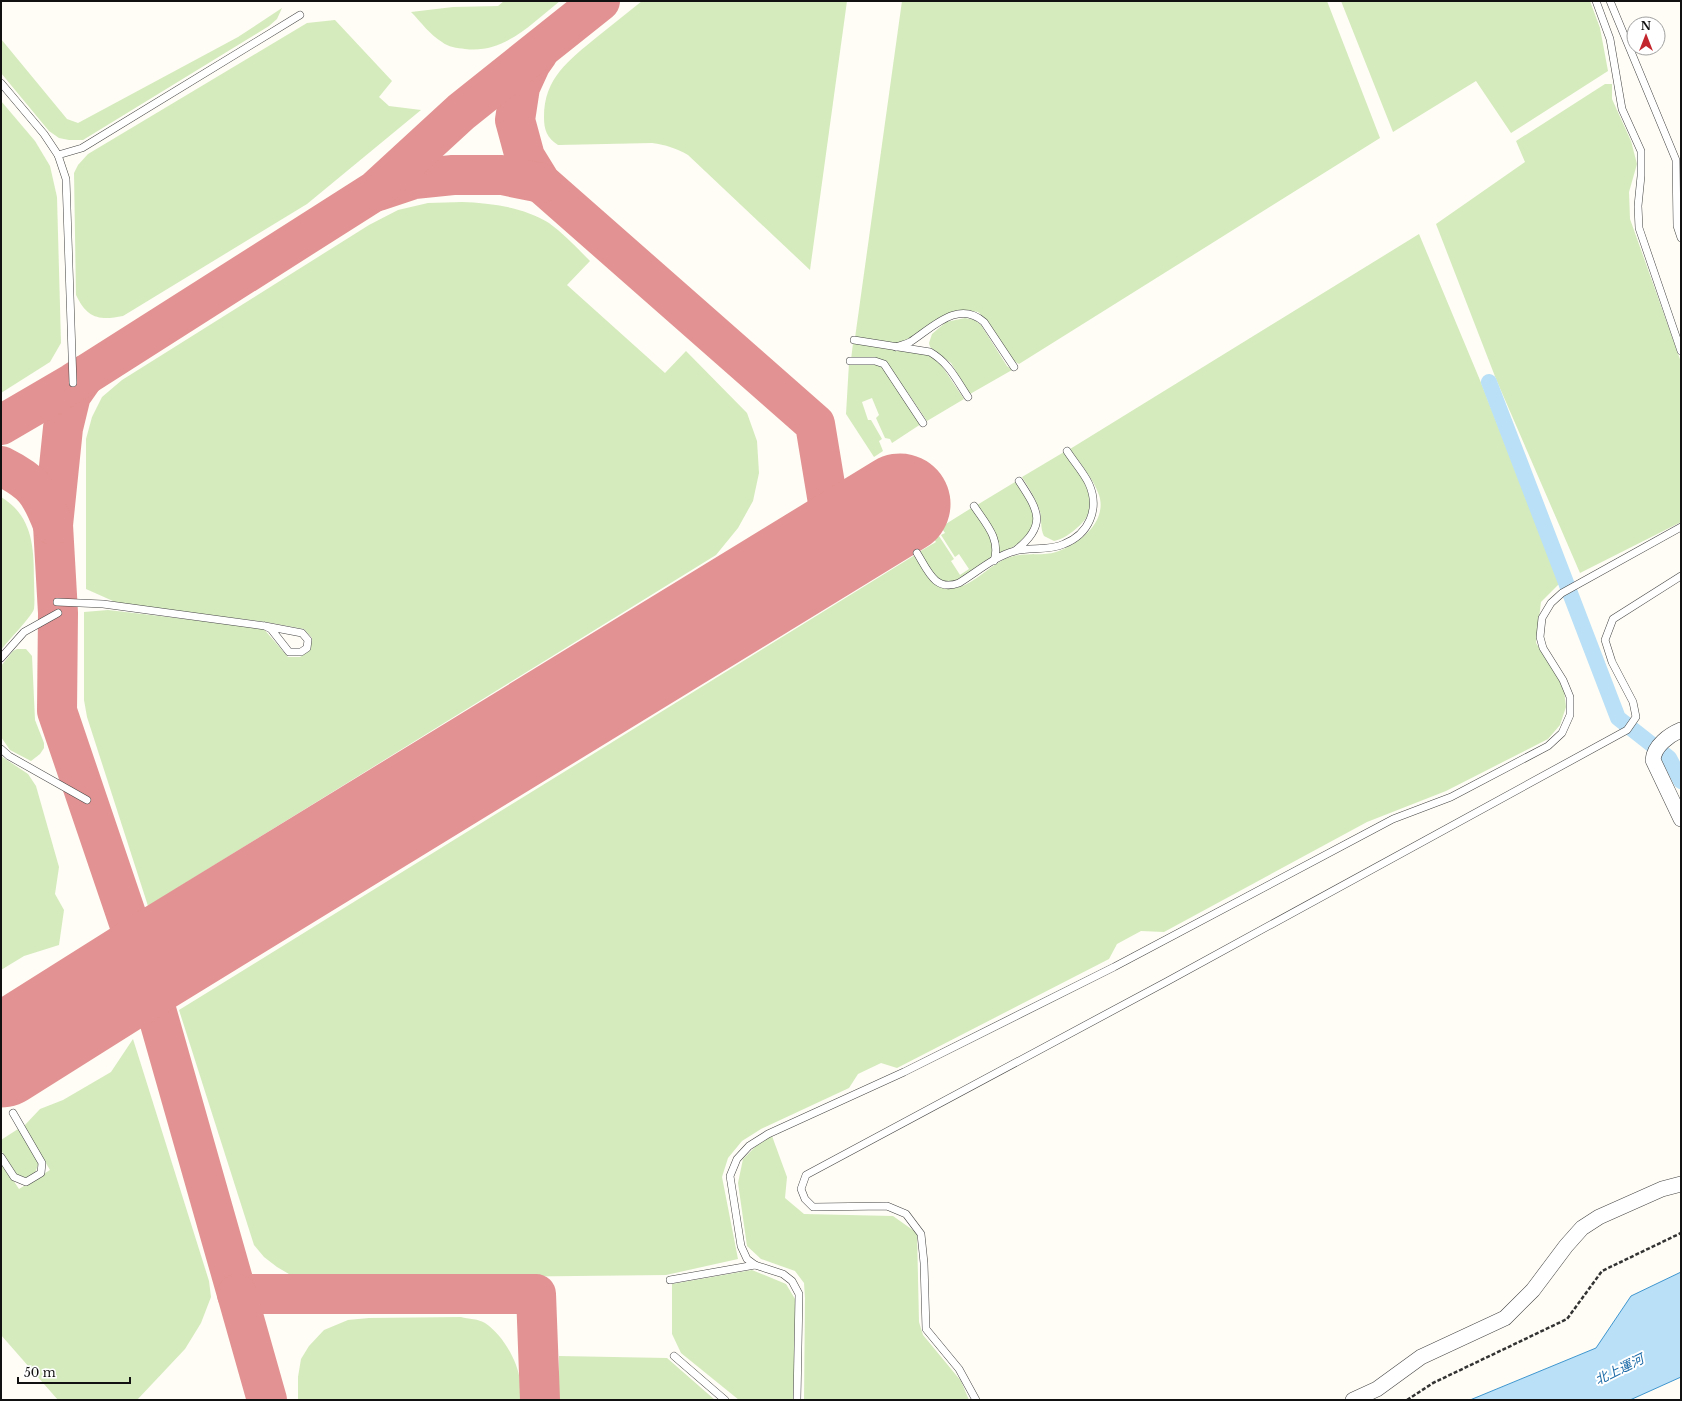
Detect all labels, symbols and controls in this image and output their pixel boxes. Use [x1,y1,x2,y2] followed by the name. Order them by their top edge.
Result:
[1626,16,1666,56] north arrow
[1641,19,1652,33] text: N
[1592,1349,1649,1388] water label: 北上運河
[18,1359,130,1385] scale bar
[24,1365,56,1380] text: 50 m

